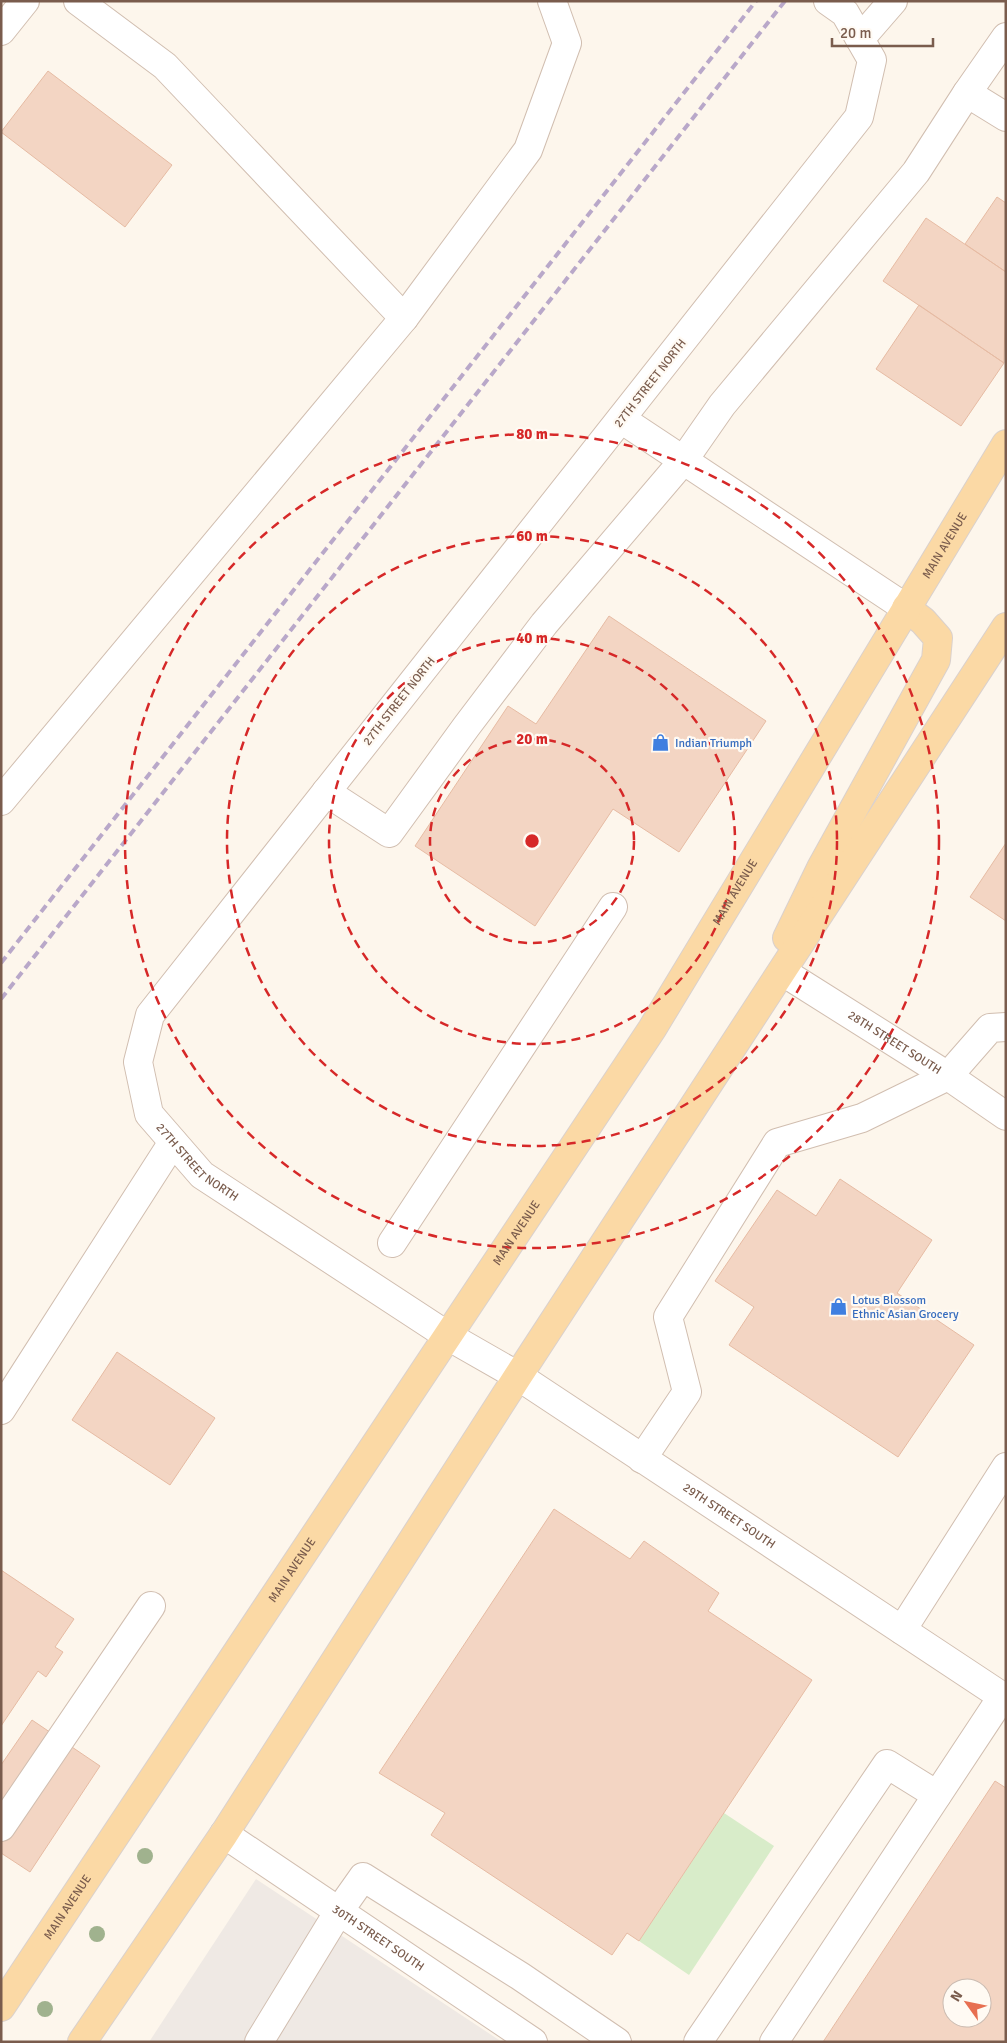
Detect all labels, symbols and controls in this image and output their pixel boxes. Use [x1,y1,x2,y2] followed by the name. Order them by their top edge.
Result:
[832,15,933,47] scale bar
[840,24,871,42] text: 20 m
[611,336,690,431] street label: 27TH STREET NORTH
[516,425,548,443] text: 80 m
[919,510,971,582] street label: MAIN AVENUE
[516,527,548,545] text: 60 m
[516,629,548,647] text: 40 m
[360,654,439,749] street label: 27TH STREET NORTH
[516,730,548,748] text: 20 m
[651,733,671,753] shop icon: Indian Triumph
[675,736,752,751] place label: Indian Triumph
[523,832,541,850] centre of rings
[710,856,761,928] street label: MAIN AVENUE
[845,1008,944,1078] street label: 28TH STREET SOUTH
[152,1120,241,1205] street label: 27TH STREET NORTH
[490,1198,544,1268] street label: MAIN AVENUE
[852,1293,959,1322] place label: Lotus Blossom Ethnic Asian Grocery
[828,1297,848,1317] shop icon: Lotus Blossom Ethnic Asian Grocery
[680,1480,778,1552] street label: 29TH STREET SOUTH
[265,1535,319,1606] street label: MAIN AVENUE
[41,1872,95,1943] street label: MAIN AVENUE
[329,1902,427,1975] street label: 30TH STREET SOUTH
[942,1978,992,2028] north arrow
[947,1987,966,2005] text: N

